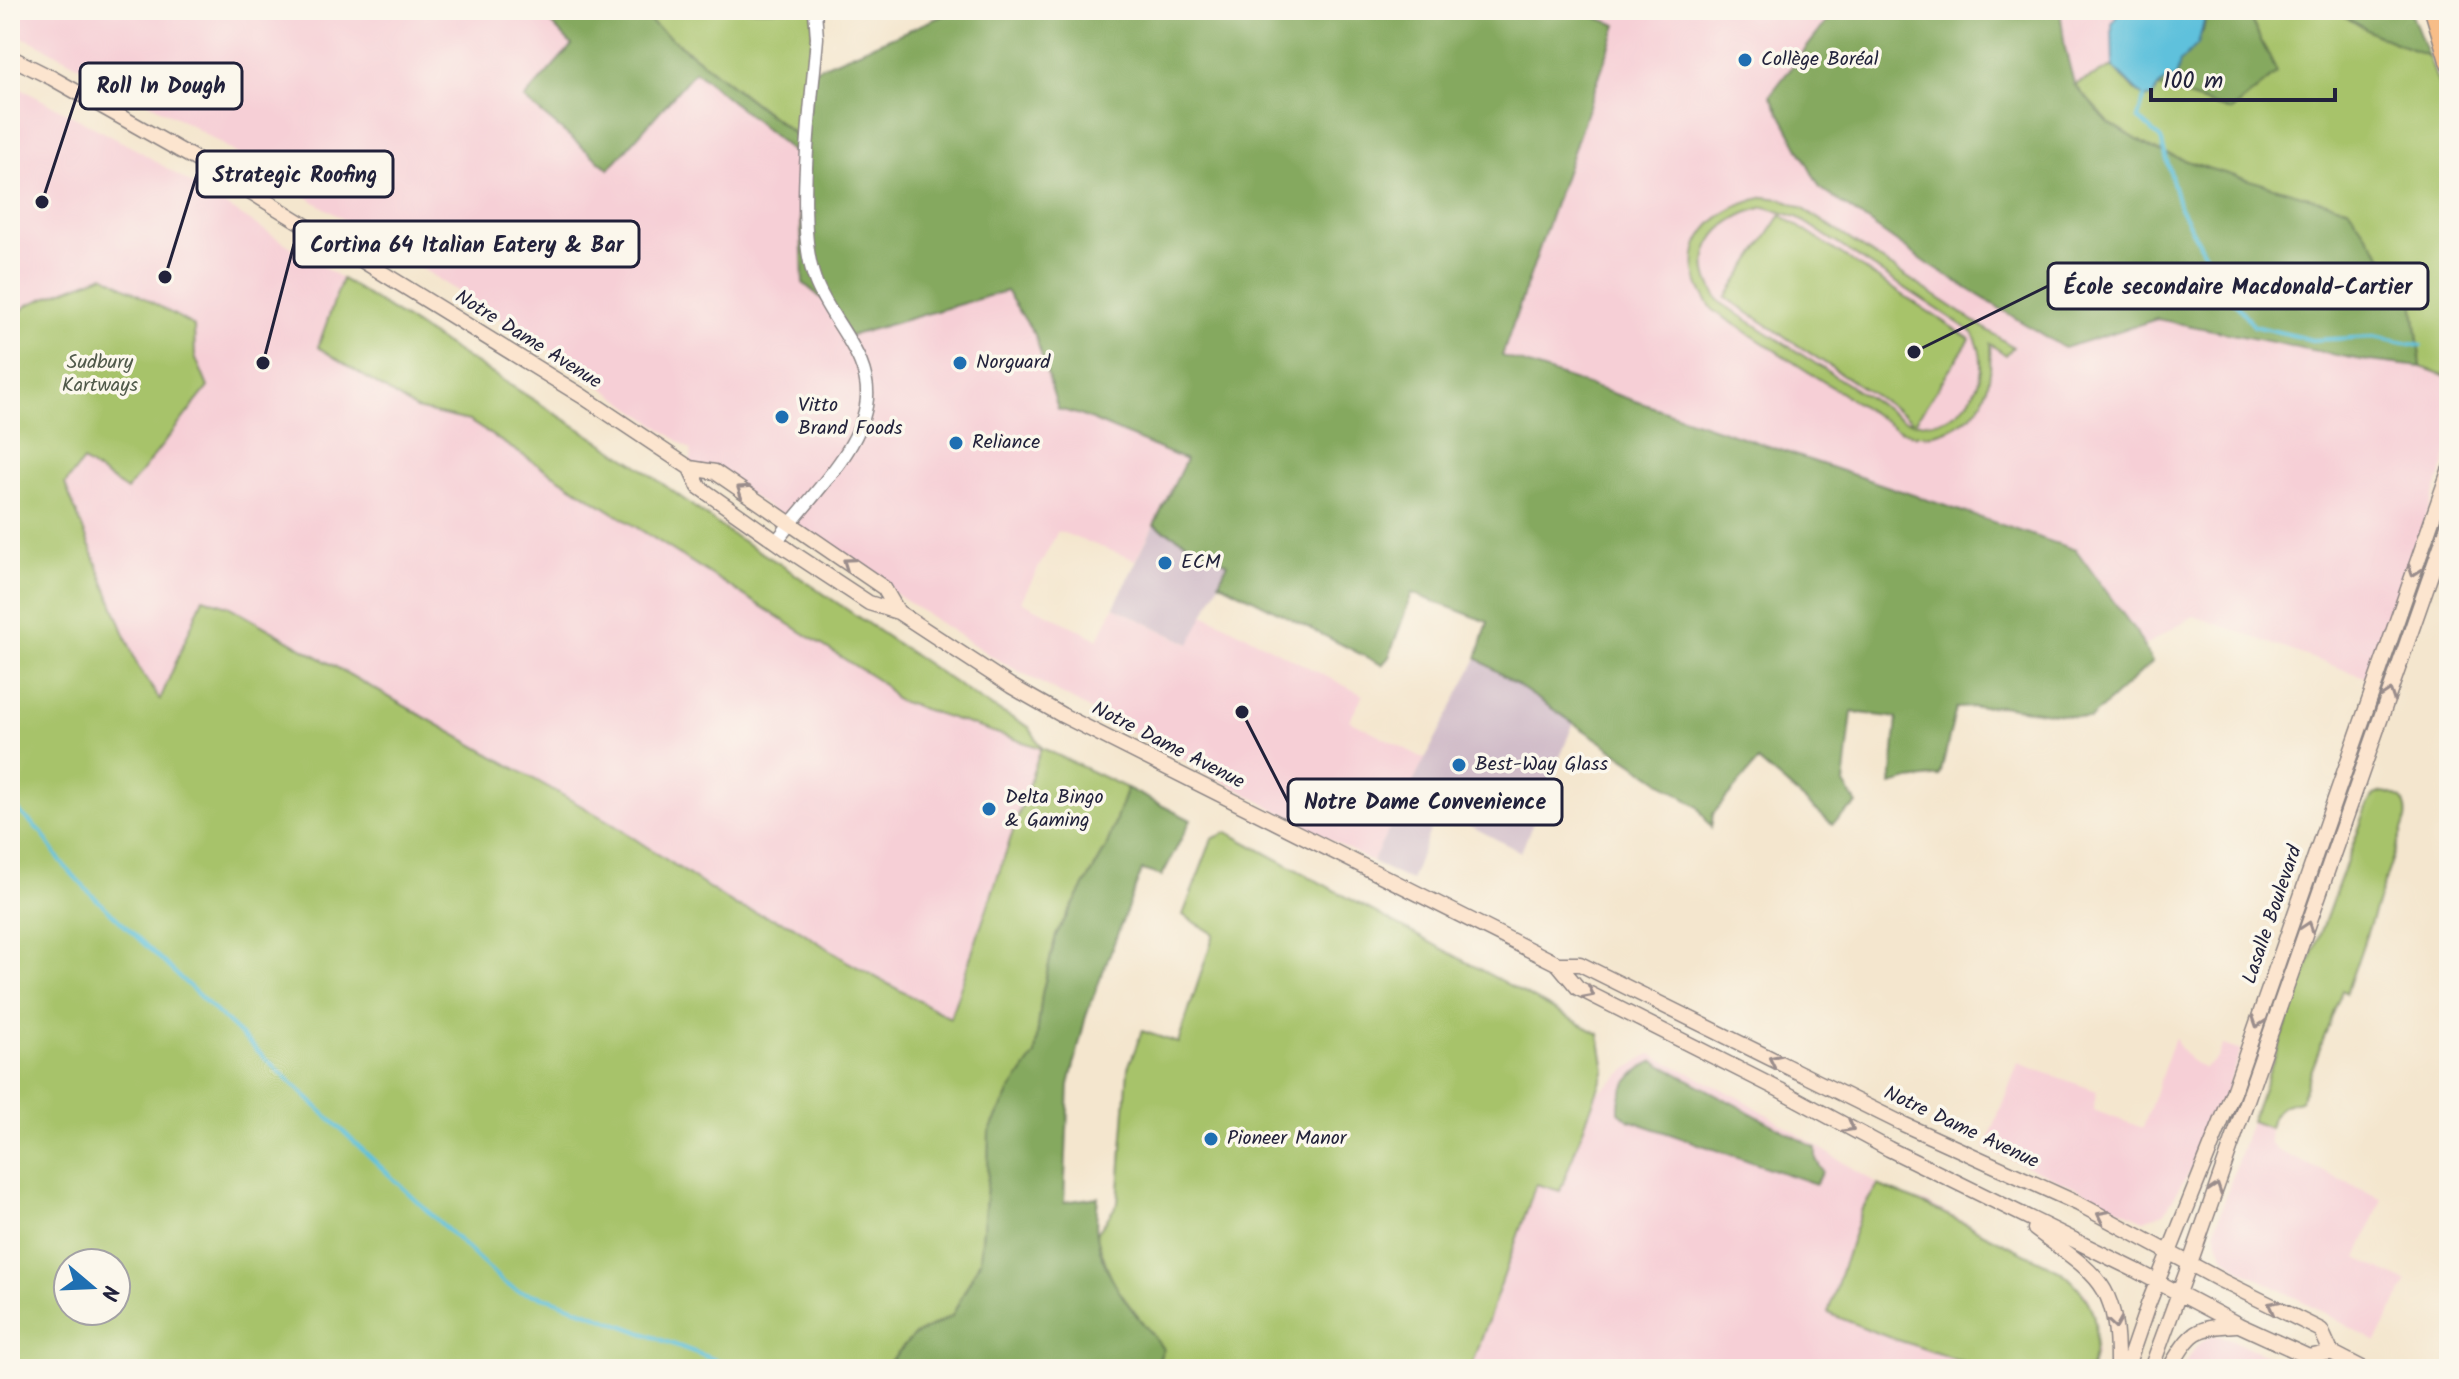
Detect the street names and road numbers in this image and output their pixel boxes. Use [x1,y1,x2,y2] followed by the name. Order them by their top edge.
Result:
[448,282,608,398] street label: Notre Dame Avenue
[1086,694,1250,798] street label: Notre Dame Avenue
[2234,840,2312,989] street label: Lasalle Boulevard
[1878,1078,2044,1178] street label: Notre Dame Avenue

